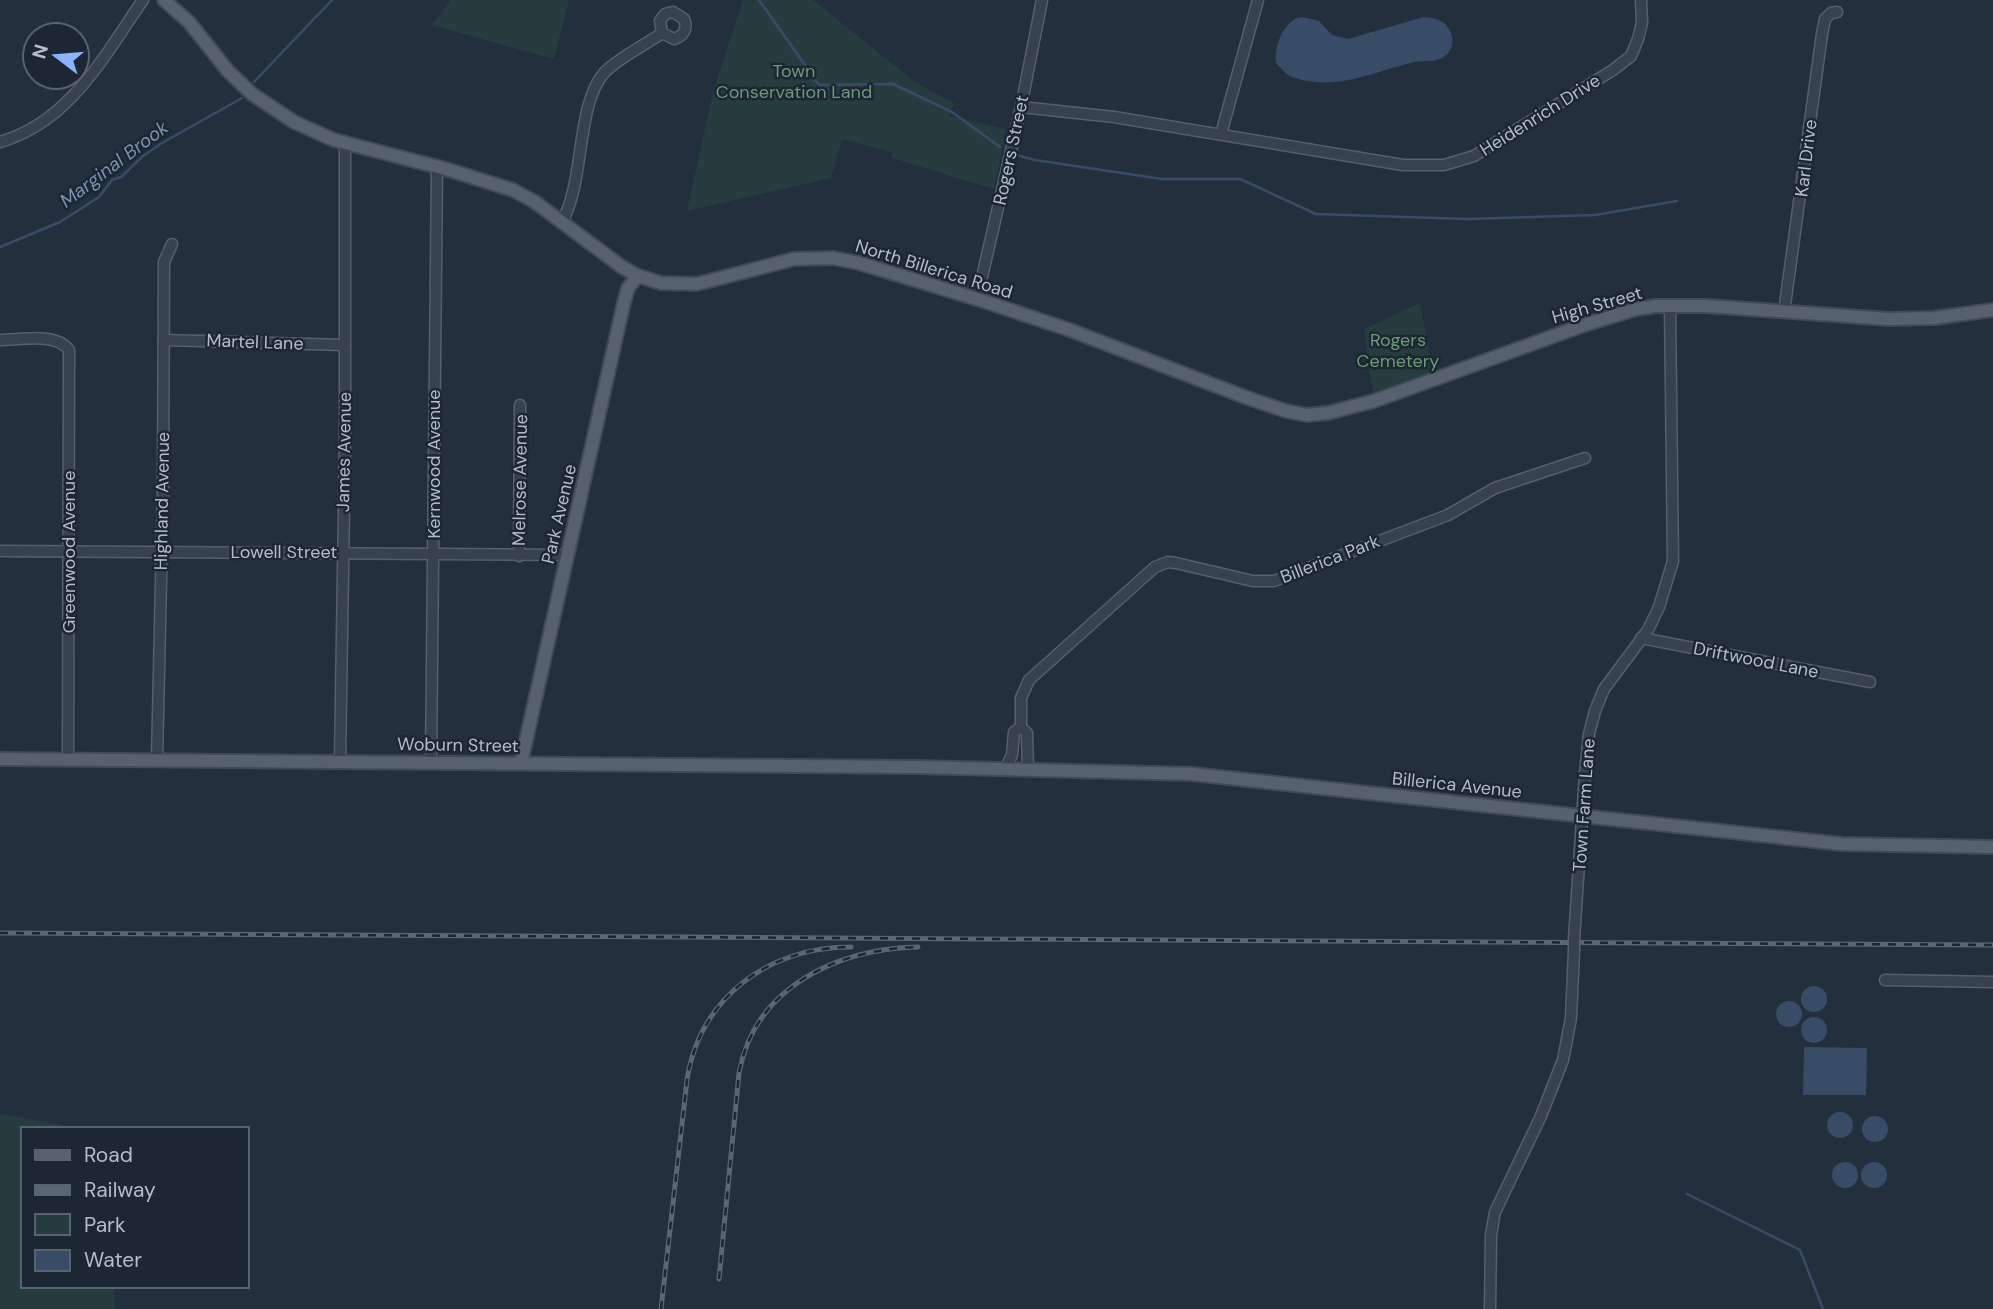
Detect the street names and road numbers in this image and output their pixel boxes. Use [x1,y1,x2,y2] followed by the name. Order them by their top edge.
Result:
[1475,68,1605,162] street label: Heidenrich Drive
[988,93,1034,207] street label: Rogers Street
[1789,118,1823,198] street label: Karl Drive
[852,234,1016,304] street label: North Billerica Road
[1549,281,1645,329] street label: High Street
[206,328,304,356] street label: Martel Lane
[422,389,446,539] street label: Kernwood Avenue
[331,392,357,512] street label: James Avenue
[507,414,533,546] street label: Melrose Avenue
[149,432,175,570] street label: Highland Avenue
[536,462,582,566] street label: Park Avenue
[57,471,81,633] street label: Greenwood Avenue
[1277,529,1383,589] street label: Billerica Park
[231,540,337,564] street label: Lowell Street
[1691,636,1821,684] street label: Driftwood Lane
[397,732,519,758] street label: Woburn Street
[1567,737,1601,873] street label: Town Farm Lane
[1391,766,1523,804] street label: Billerica Avenue

